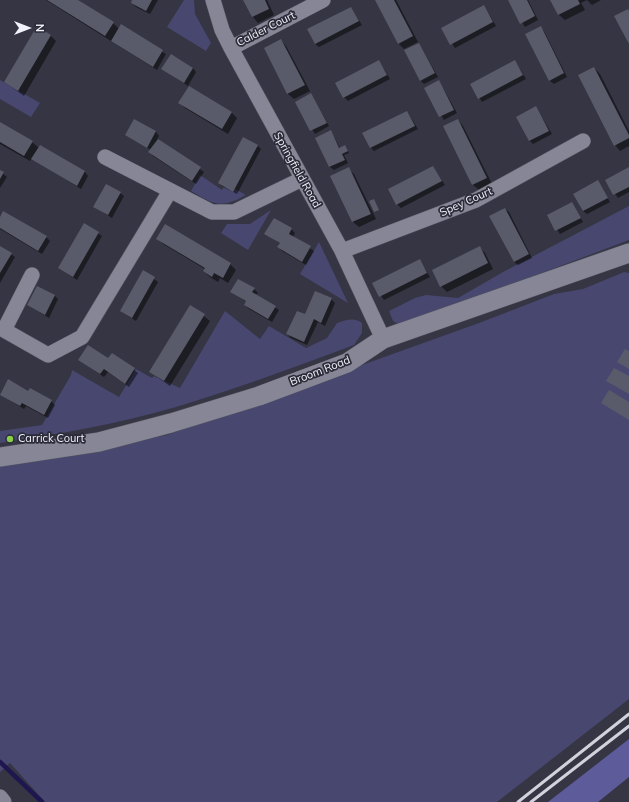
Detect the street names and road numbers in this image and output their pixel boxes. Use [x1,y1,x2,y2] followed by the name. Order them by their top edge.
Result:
[235,9,297,49] street label: Calder Court
[271,130,323,210] street label: Springfield Road
[438,185,494,219] street label: Spey Court
[288,353,352,389] street label: Broom Road

